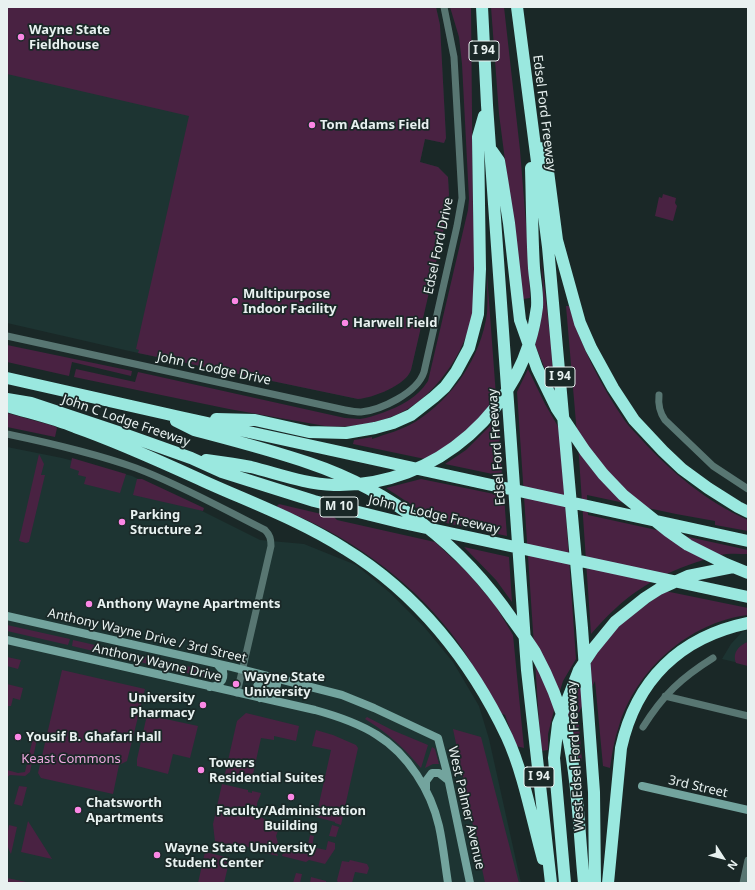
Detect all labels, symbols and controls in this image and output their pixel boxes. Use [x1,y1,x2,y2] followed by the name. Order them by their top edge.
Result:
[29,22,110,53] place label: Wayne State Fieldhouse
[16,32,26,42] marker: Wayne State Fieldhouse
[469,41,499,61] road number: I 94
[529,54,559,172] street label: Edsel Ford Freeway
[320,117,429,133] place label: Tom Adams Field
[307,120,317,130] marker: Tom Adams Field
[421,196,457,296] street label: Edsel Ford Drive
[243,286,337,317] place label: Multipurpose Indoor Facility
[230,296,240,306] marker: Multipurpose Indoor Facility
[353,315,437,331] place label: Harwell Field
[340,318,350,328] marker: Harwell Field
[156,349,272,389] street label: John C Lodge Drive
[545,367,575,387] road number: I 94
[485,388,509,506] street label: Edsel Ford Freeway
[60,392,192,450] street label: John C Lodge Freeway
[367,492,501,538] street label: John C Lodge Freeway
[320,497,358,517] road number: M 10
[130,507,202,538] place label: Parking Structure 2
[117,517,127,527] marker: Parking Structure 2
[97,596,281,612] place label: Anthony Wayne Apartments
[84,599,94,609] marker: Anthony Wayne Apartments
[46,606,248,666] street label: Anthony Wayne Drive / 3rd Street
[91,641,223,685] street label: Anthony Wayne Drive
[244,669,325,700] place label: Wayne State University
[231,679,241,689] marker: Wayne State University
[564,680,588,832] street label: West Edsel Ford Freeway
[128,690,195,721] place label: University Pharmacy
[198,700,208,710] marker: University Pharmacy
[26,729,161,745] place label: Yousif B. Ghafari Hall
[13,732,23,742] marker: Yousif B. Ghafari Hall
[444,745,488,871] street label: West Palmer Avenue
[21,751,121,767] park label: Keast Commons
[209,755,324,786] place label: Towers Residential Suites
[196,765,206,775] marker: Towers Residential Suites
[524,767,554,787] road number: I 94
[667,773,729,801] street label: 3rd Street
[286,792,296,802] marker: Faculty/Administration Building
[86,795,164,826] place label: Chatsworth Apartments
[216,803,366,834] place label: Faculty/Administration Building
[73,805,83,815] marker: Chatsworth Apartments
[703,838,743,878] north arrow
[165,840,316,871] place label: Wayne State University Student Center
[152,850,162,860] marker: Wayne State University Student Center
[724,857,742,873] text: N

